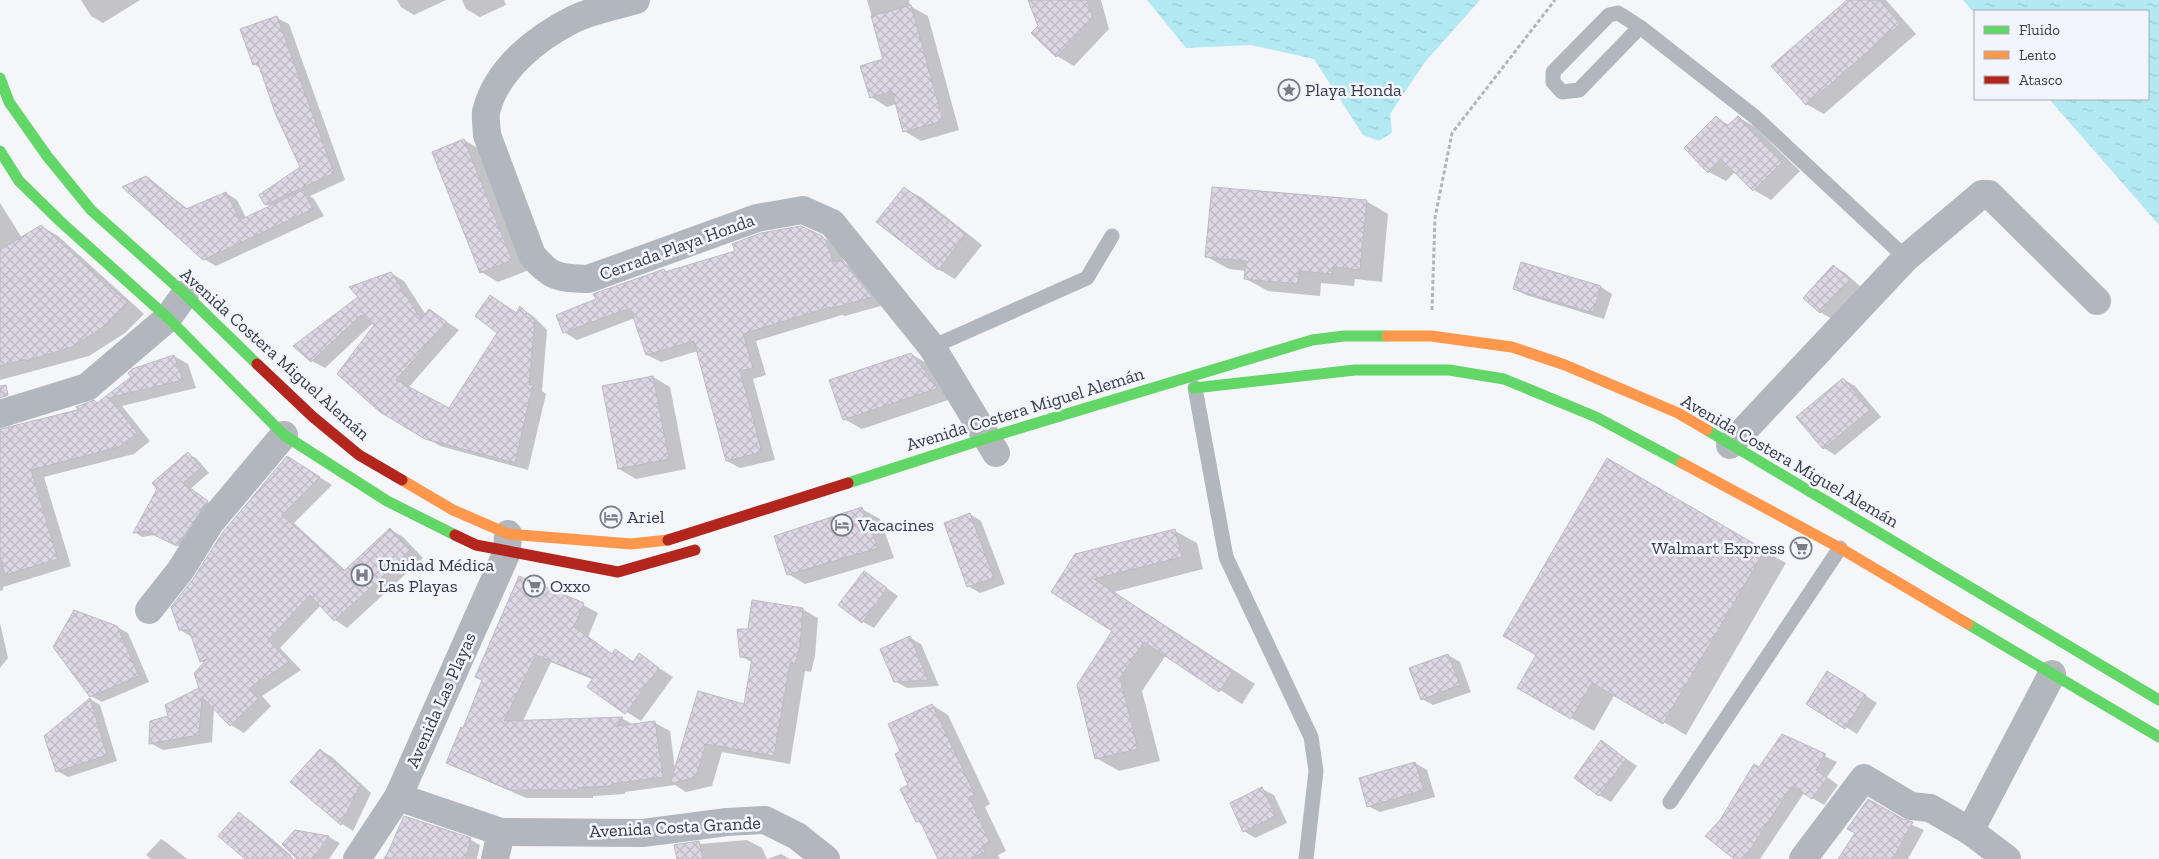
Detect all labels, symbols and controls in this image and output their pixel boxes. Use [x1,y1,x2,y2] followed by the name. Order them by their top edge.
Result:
[1974,10,2149,100] legend
[2019,21,2060,39] text: Fluido
[2019,46,2056,64] text: Lento
[2019,71,2063,89] text: Atasco
[1277,78,1301,102] place icon: Playa Honda
[1305,79,1402,101] place label: Playa Honda
[597,209,758,285] street label: Cerrada Playa Honda
[176,263,375,445] street label: Avenida Costera Miguel Alemán
[903,362,1147,456] street label: Avenida Costera Miguel Alemán
[1677,390,1903,533] street label: Avenida Costera Miguel Alemán
[599,505,623,529] hotel icon: Ariel
[627,506,665,528] place label: Ariel
[830,513,854,537] hotel icon: Vacacines
[857,514,934,536] place label: Vacacines
[1789,536,1813,560] supermarket icon: Walmart Express
[1651,537,1785,559] place label: Walmart Express
[378,554,495,597] place label: Unidad Médica Las Playas
[350,563,374,587] hospital icon: Unidad Médica Las Playas
[522,574,546,598] supermarket icon: Oxxo
[550,575,590,597] place label: Oxxo
[401,629,481,771] street label: Avenida Las Playas
[589,812,761,842] street label: Avenida Costa Grande

